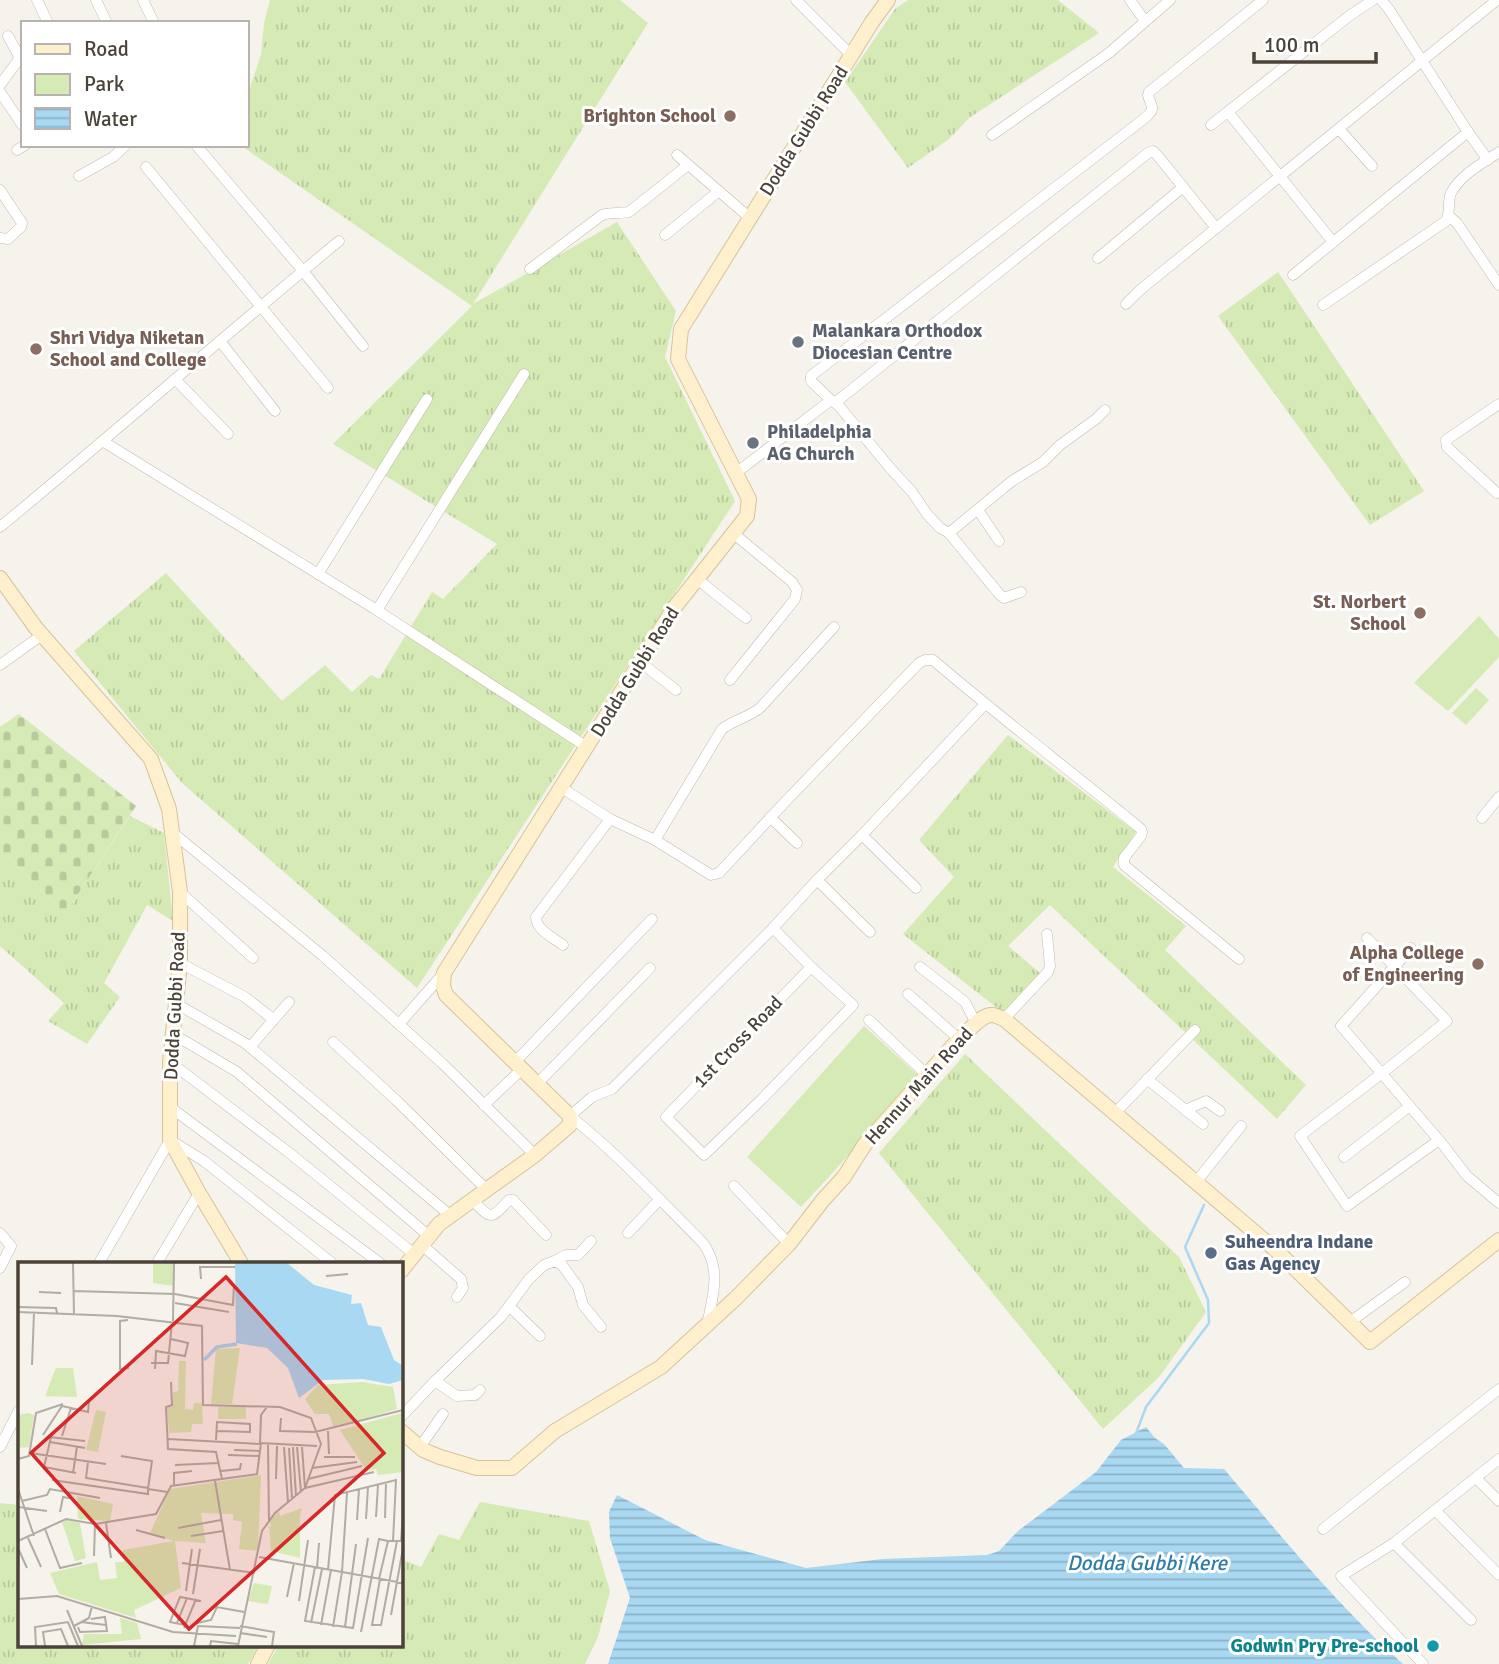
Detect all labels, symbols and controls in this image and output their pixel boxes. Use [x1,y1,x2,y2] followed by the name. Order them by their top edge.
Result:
[21,21,248,147] legend
[1254,21,1376,65] scale bar
[1264,32,1319,58] text: 100 m
[84,36,129,62] text: Road
[754,62,854,200] street label: Dodda Gubbi Road
[84,71,125,97] text: Park
[583,104,716,128] place label: Brighton School
[84,106,137,132] text: Water
[722,108,738,124] marker: Brighton School
[812,319,983,365] place label: Malankara Orthodox Diocesian Centre
[50,326,206,372] place label: Shri Vidya Niketan School and College
[790,334,806,350] marker: Malankara Orthodox Diocesian Centre
[28,341,44,357] marker: Shri Vidya Niketan School and College
[767,420,872,466] place label: Philadelphia AG Church
[745,435,761,451] marker: Philadelphia AG Church
[1313,590,1406,636] place label: St. Norbert School
[585,603,685,741] street label: Dodda Gubbi Road
[1412,605,1428,621] marker: St. Norbert School
[159,931,191,1081] street label: Dodda Gubbi Road
[1343,941,1464,987] place label: Alpha College of Engineering
[1470,956,1486,972] marker: Alpha College of Engineering
[688,991,788,1093] street label: 1st Cross Road
[860,1022,978,1150] street label: Hennur Main Road
[1225,1230,1373,1276] place label: Suheendra Indane Gas Agency
[1203,1245,1219,1261] marker: Suheendra Indane Gas Agency
[18,1262,402,1646] inset map
[1067,1550,1228,1576] water label: Dodda Gubbi Kere
[1230,1634,1419,1658] place label: Godwin Pry Pre-school
[1425,1638,1441,1654] marker: Godwin Pry Pre-school

